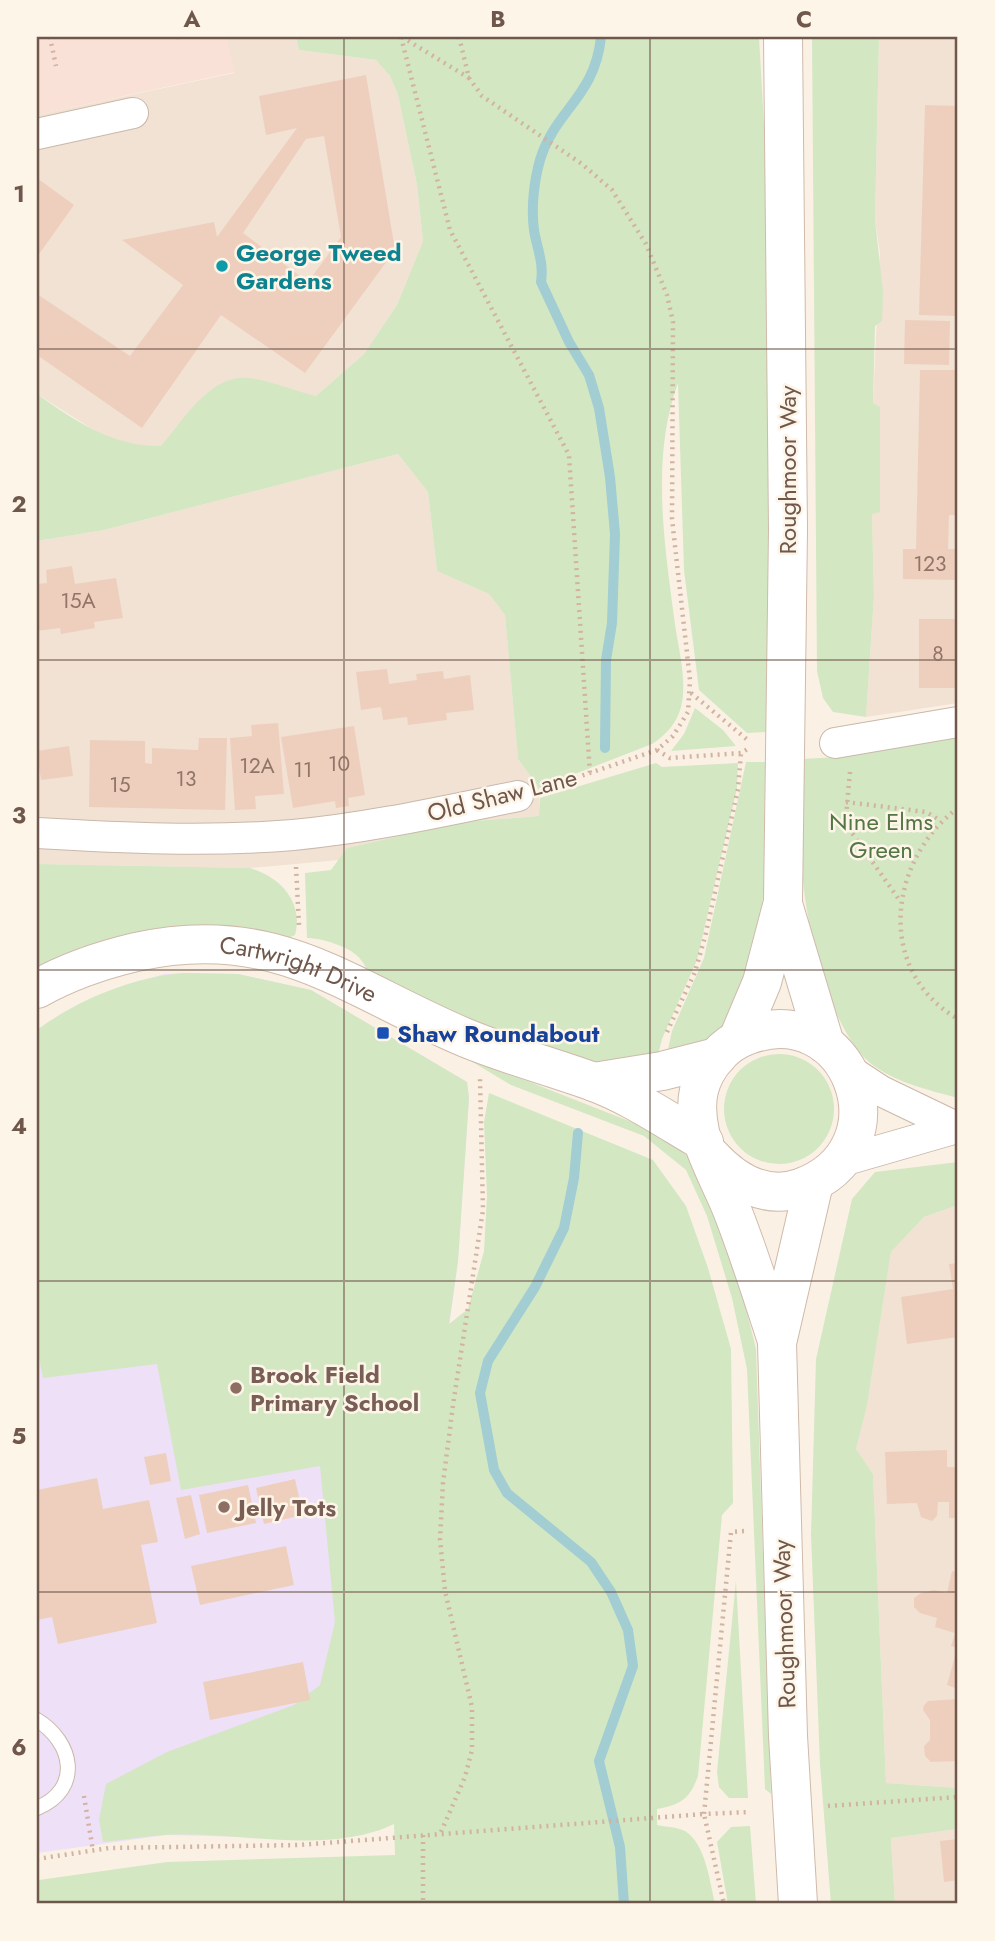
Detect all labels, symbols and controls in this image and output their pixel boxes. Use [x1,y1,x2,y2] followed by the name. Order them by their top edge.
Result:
[183,2,201,36] text: A
[490,2,506,36] text: B
[796,2,812,36] text: C
[13,177,25,211] text: 1
[236,235,402,298] place label: George Tweed Gardens
[214,258,230,274] marker: George Tweed Gardens
[770,385,805,555] street label: Roughmoor Way
[11,487,27,521] text: 2
[914,549,946,579] house number: 123
[60,586,96,616] house number: 15A
[932,639,944,669] house number: 8
[328,749,350,779] house number: 10
[239,751,275,781] house number: 12A
[294,755,312,785] house number: 11
[423,759,581,831] street label: Old Shaw Lane
[176,764,196,794] house number: 13
[109,770,131,800] house number: 15
[12,798,26,832] text: 3
[829,804,933,867] park label: Nine Elms Green
[218,927,383,1011] street label: Cartwright Drive
[397,1016,600,1051] place label: Shaw Roundabout
[375,1025,391,1041] marker: Shaw Roundabout
[11,1109,27,1143] text: 4
[250,1357,419,1420] place label: Brook Field Primary School
[228,1380,244,1396] marker: Brook Field Primary School
[12,1419,26,1453] text: 5
[234,1490,336,1525] place label: Jelly Tots
[216,1499,232,1515] marker: Jelly Tots
[764,1538,804,1709] street label: Roughmoor Way
[11,1730,27,1764] text: 6

